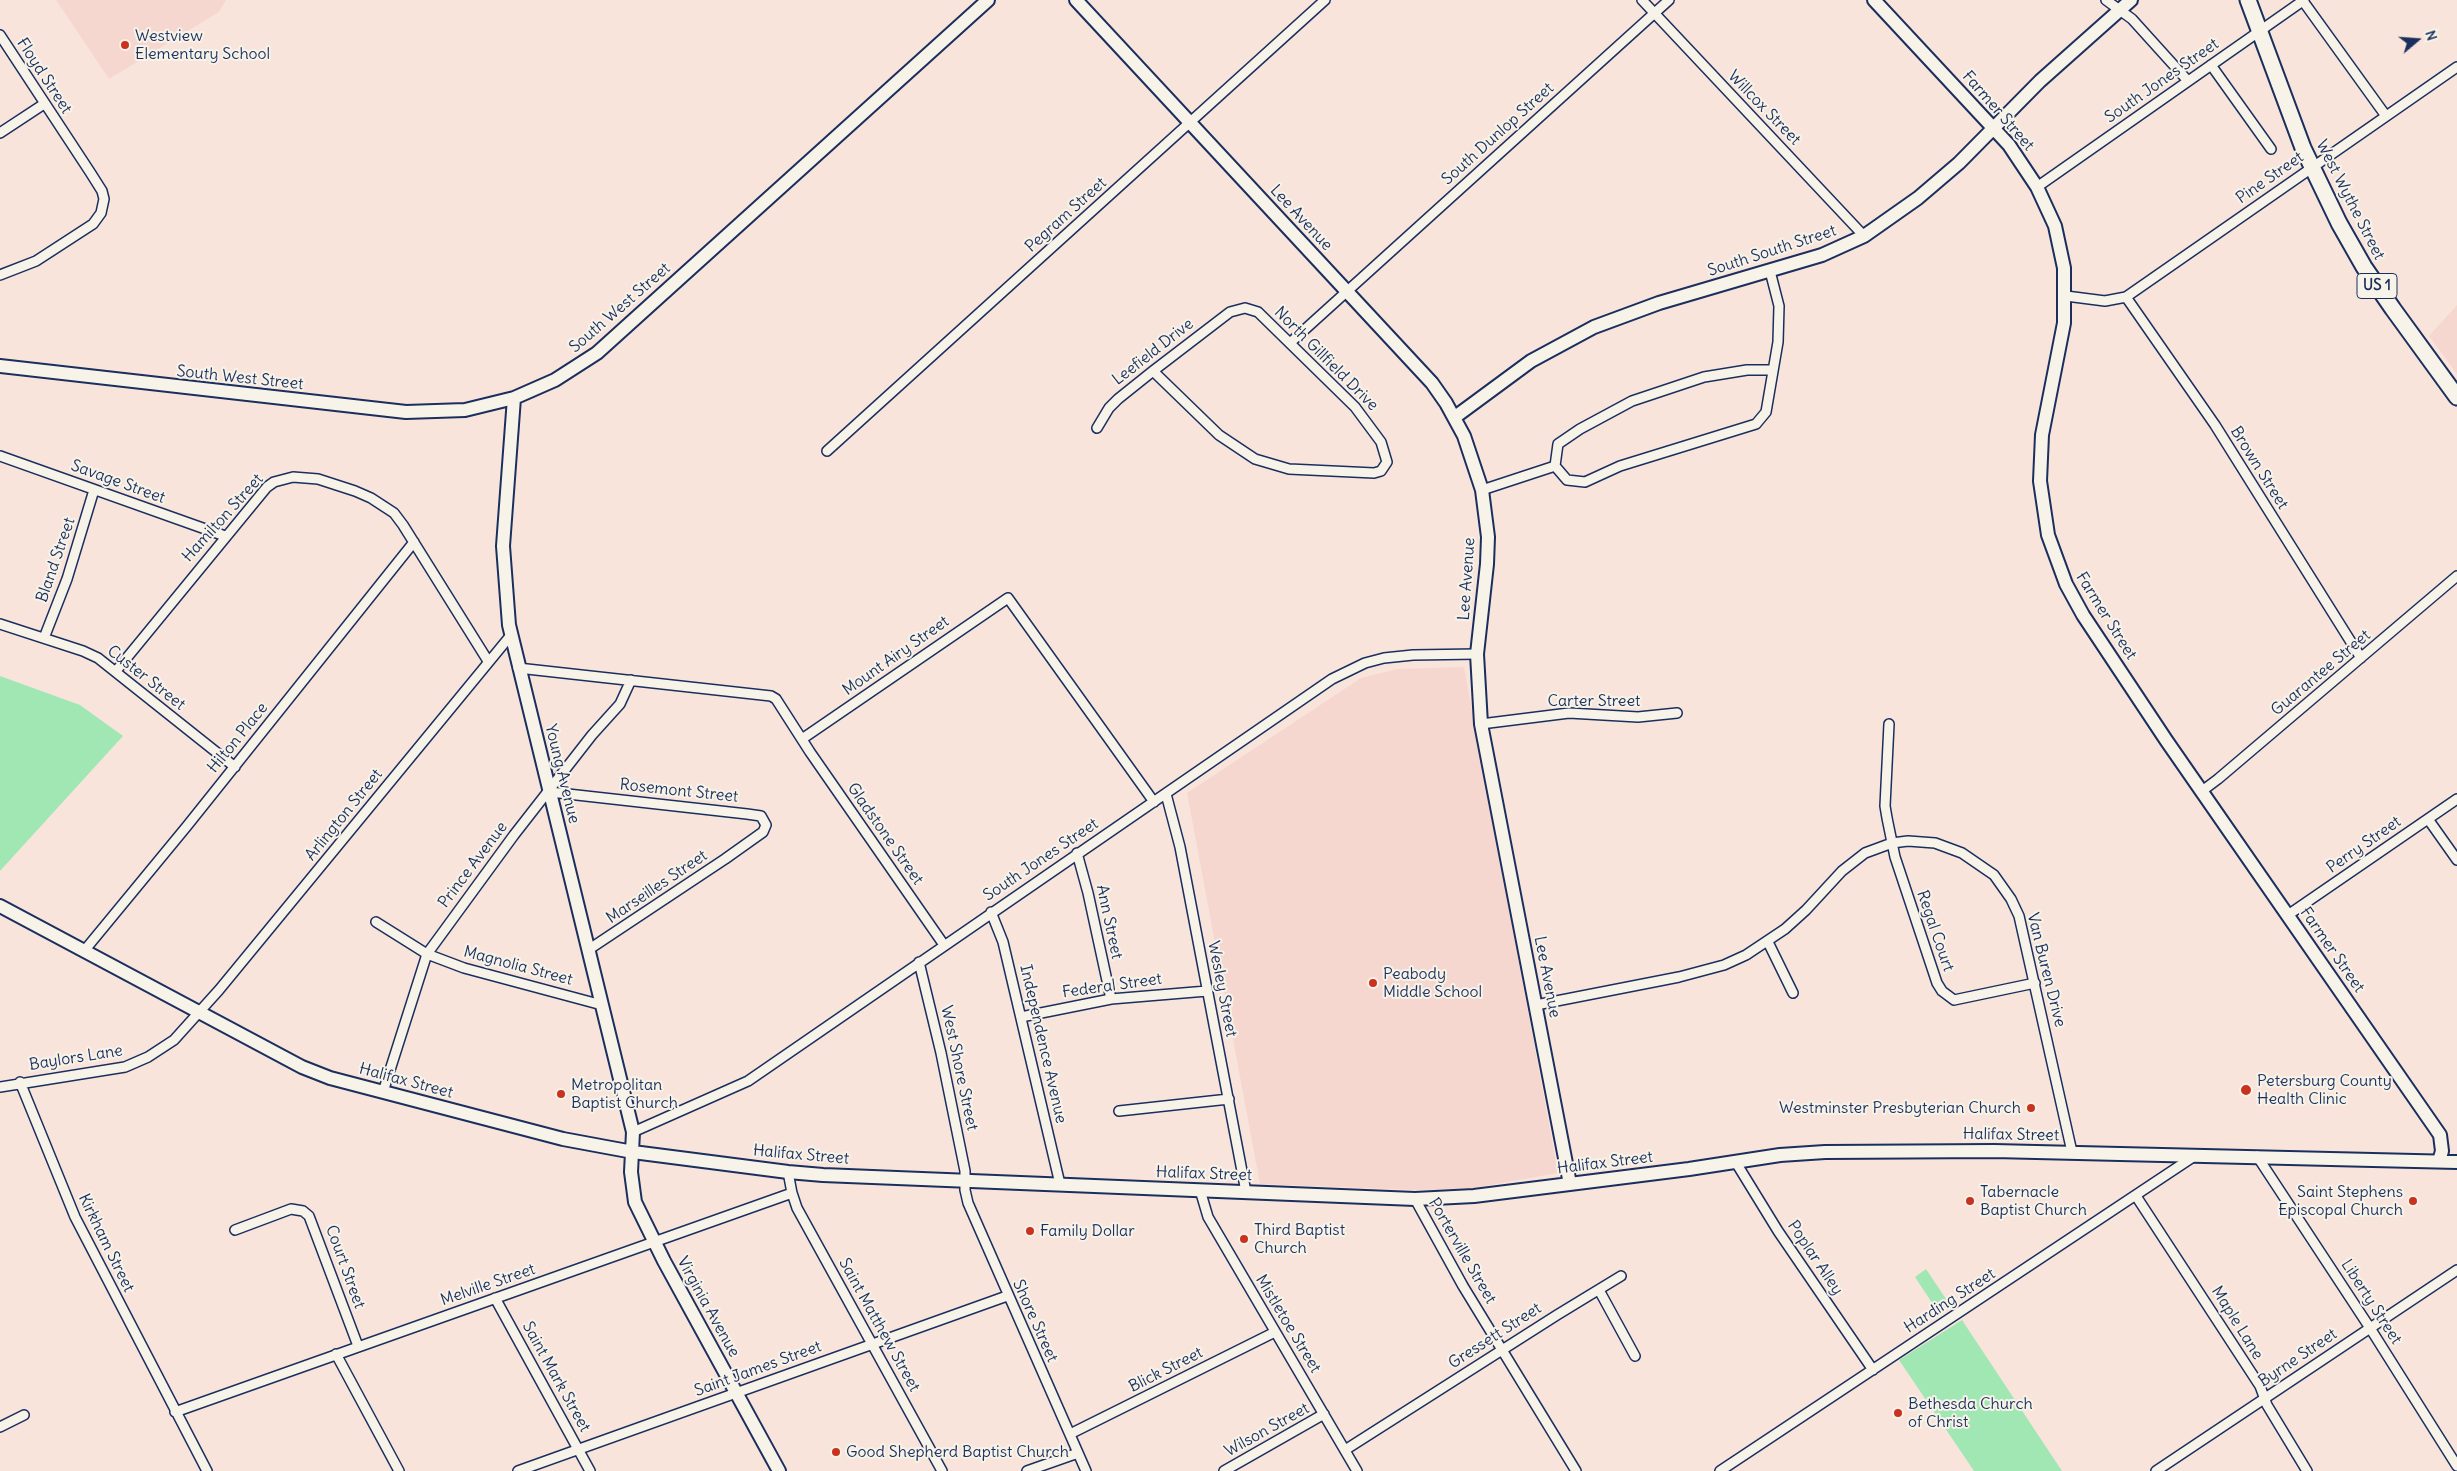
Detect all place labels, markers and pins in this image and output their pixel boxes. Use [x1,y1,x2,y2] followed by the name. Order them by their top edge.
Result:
[135,26,270,64] place label: Westview Elementary School
[119,39,131,51] marker: Westview Elementary School
[1383,964,1482,1002] place label: Peabody Middle School
[1367,977,1379,989] marker: Peabody Middle School
[2257,1071,2392,1109] place label: Petersburg County Health Clinic
[571,1075,678,1113] place label: Metropolitan Baptist Church
[2239,1083,2253,1097] marker: Petersburg County Health Clinic
[555,1088,567,1100] marker: Metropolitan Baptist Church
[1779,1098,2021,1118] place label: Westminster Presbyterian Church
[2025,1102,2037,1114] marker: Westminster Presbyterian Church
[1980,1182,2087,1220] place label: Tabernacle Baptist Church
[2278,1182,2403,1220] place label: Saint Stephens Episcopal Church
[1964,1195,1976,1207] marker: Tabernacle Baptist Church
[2407,1195,2419,1207] marker: Saint Stephens Episcopal Church
[1254,1220,1345,1258] place label: Third Baptist Church
[1040,1221,1135,1241] place label: Family Dollar
[1024,1225,1036,1237] marker: Family Dollar
[1238,1233,1250,1245] marker: Third Baptist Church
[1908,1394,2033,1432] place label: Bethesda Church of Christ
[1892,1407,1904,1419] marker: Bethesda Church of Christ
[846,1442,1069,1462] place label: Good Shepherd Baptist Church
[830,1446,842,1458] marker: Good Shepherd Baptist Church

